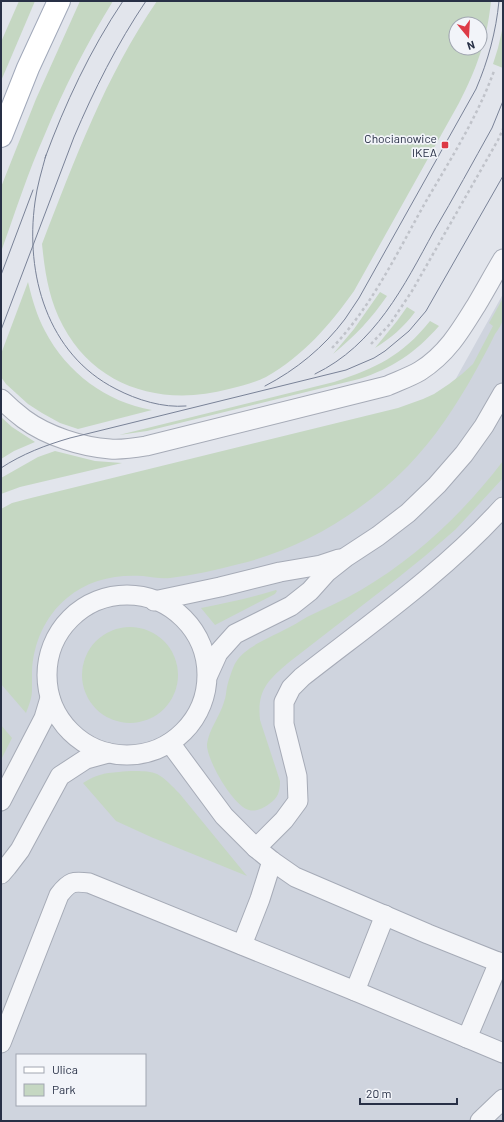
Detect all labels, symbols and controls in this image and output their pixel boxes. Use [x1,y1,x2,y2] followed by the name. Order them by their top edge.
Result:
[448,16,488,56] north arrow
[466,39,477,53] text: N
[364,131,437,159] place label: Chocianowice IKEA
[440,140,450,150] marker: Chocianowice IKEA
[16,1054,146,1106] legend
[52,1062,78,1076] text: Ulica
[360,1080,457,1106] scale bar
[52,1082,76,1096] text: Park
[366,1086,392,1100] text: 20 m

